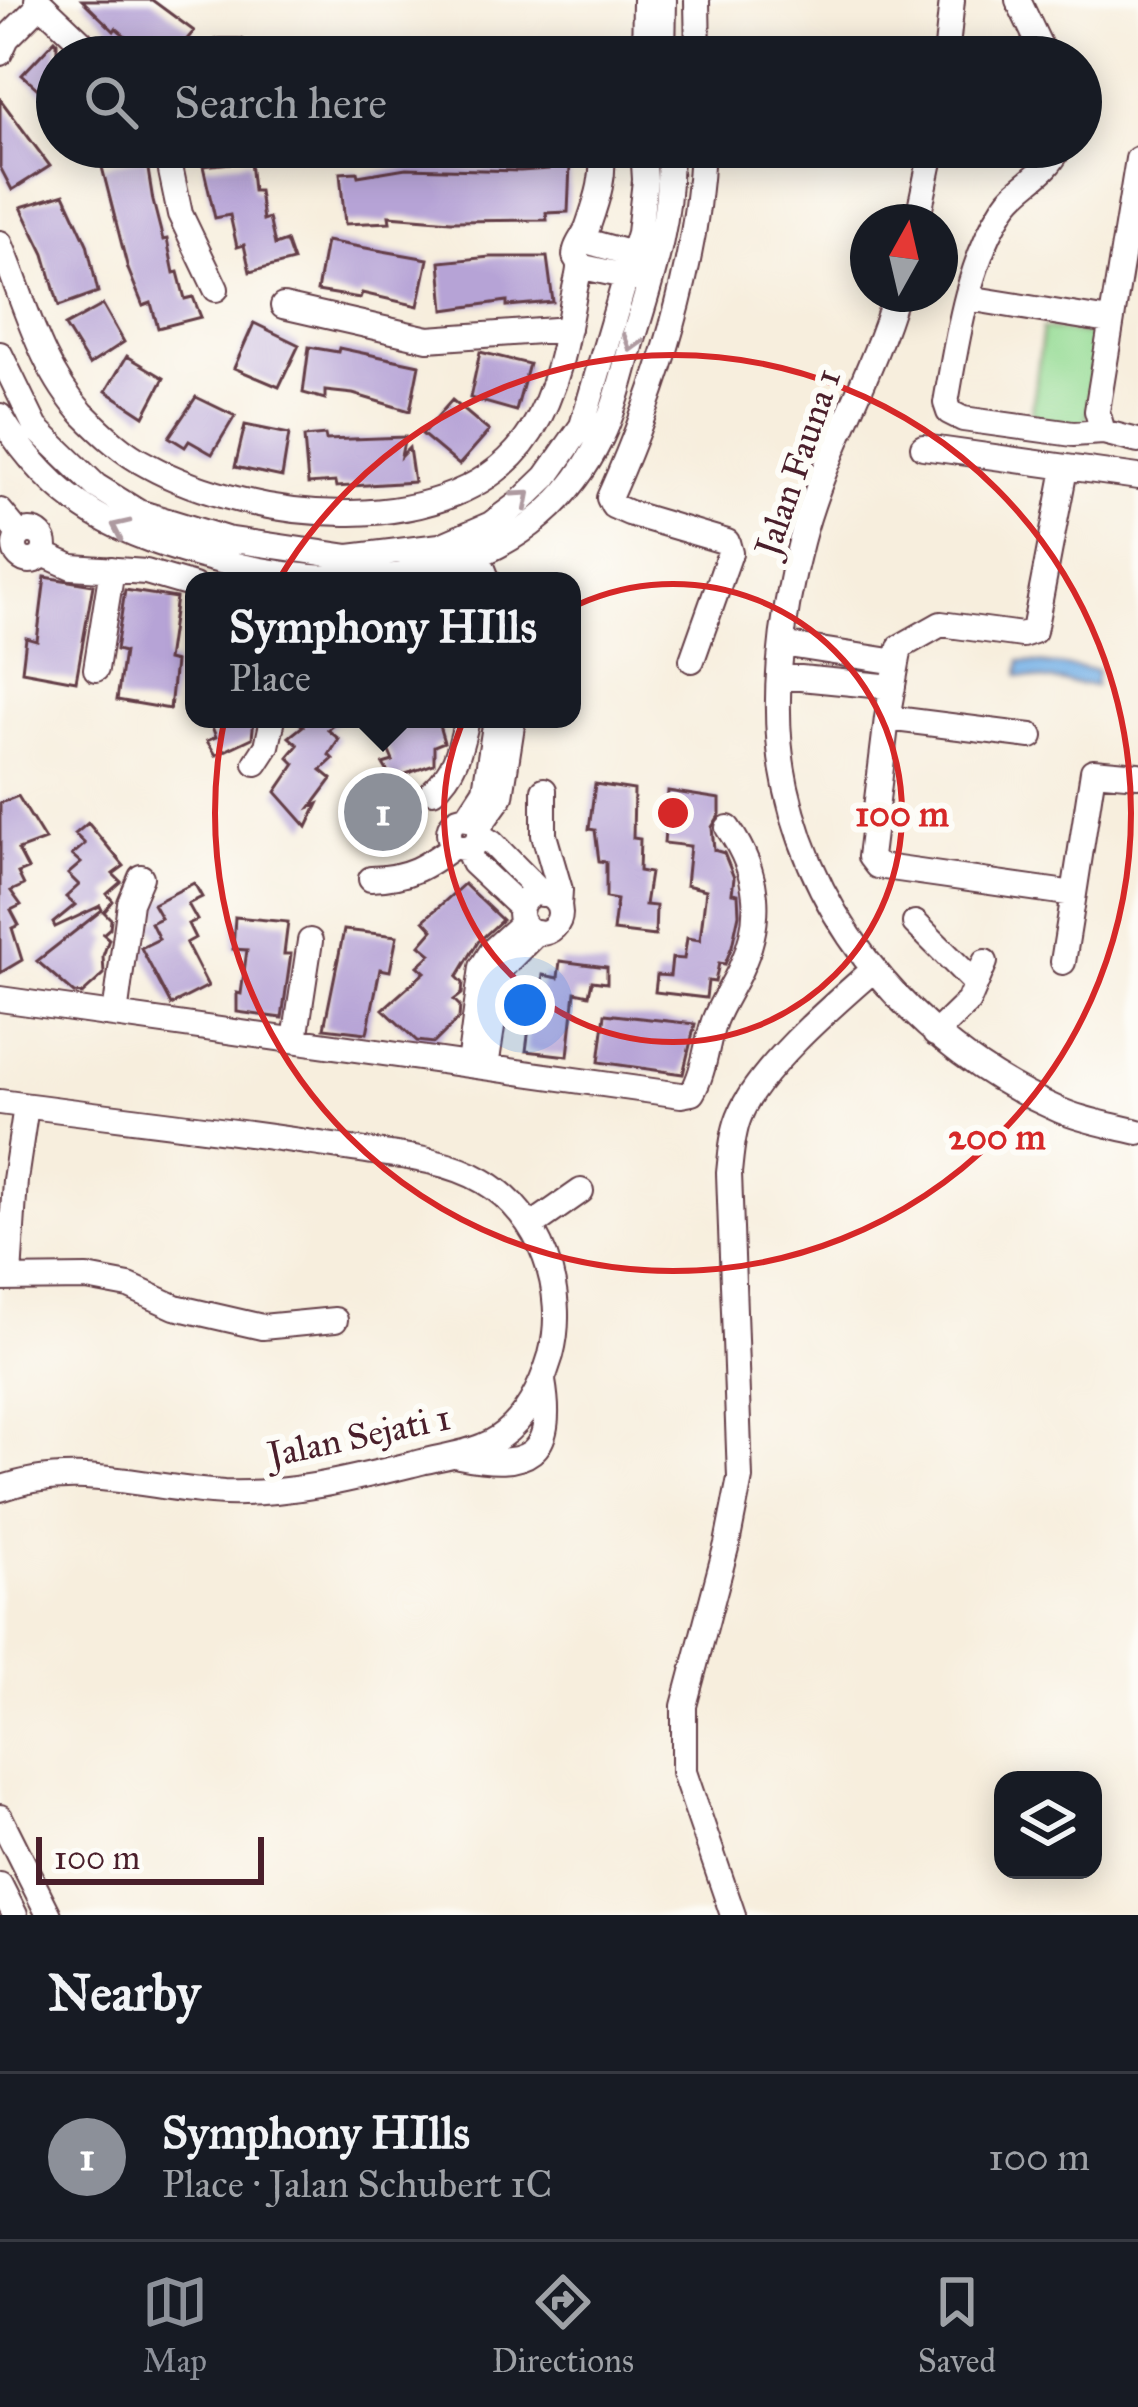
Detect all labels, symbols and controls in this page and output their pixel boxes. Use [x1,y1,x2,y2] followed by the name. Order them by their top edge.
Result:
[36,36,1102,168] search box
[78,69,144,135] icon: search
[174,75,387,130] text: Search here
[850,204,958,312] north arrow
[621,332,646,353] one-way arrow
[744,363,850,565] street label: Jalan Fauna 1
[509,491,531,512] one-way arrow
[111,519,132,543] one-way arrow
[185,572,581,728] popup
[229,599,537,654] text: Symphony HIlls
[229,654,311,702] text: Place
[344,767,422,857] pin: 1
[652,792,694,834] centre of rings
[855,792,950,836] text: 100 m
[495,975,555,1035] your location
[948,1115,1047,1159] text: 200 m
[260,1395,454,1478] street label: Jalan Sejati 1
[994,1771,1102,1879] map controls
[994,1771,1102,1879] button: layers
[36,1831,264,1884] scale bar
[54,1838,140,1878] text: 100 m
[48,1962,200,2024] text: Nearby
[162,2105,470,2160] text: Symphony HIlls
[79,2133,95,2181] text: 1
[988,2133,1090,2181] text: 100 m
[162,2160,552,2208] text: Place · Jalan Schubert 1C
[142,2269,208,2381] tab: Map
[492,2269,634,2381] tab: Directions
[918,2269,996,2381] tab: Saved

